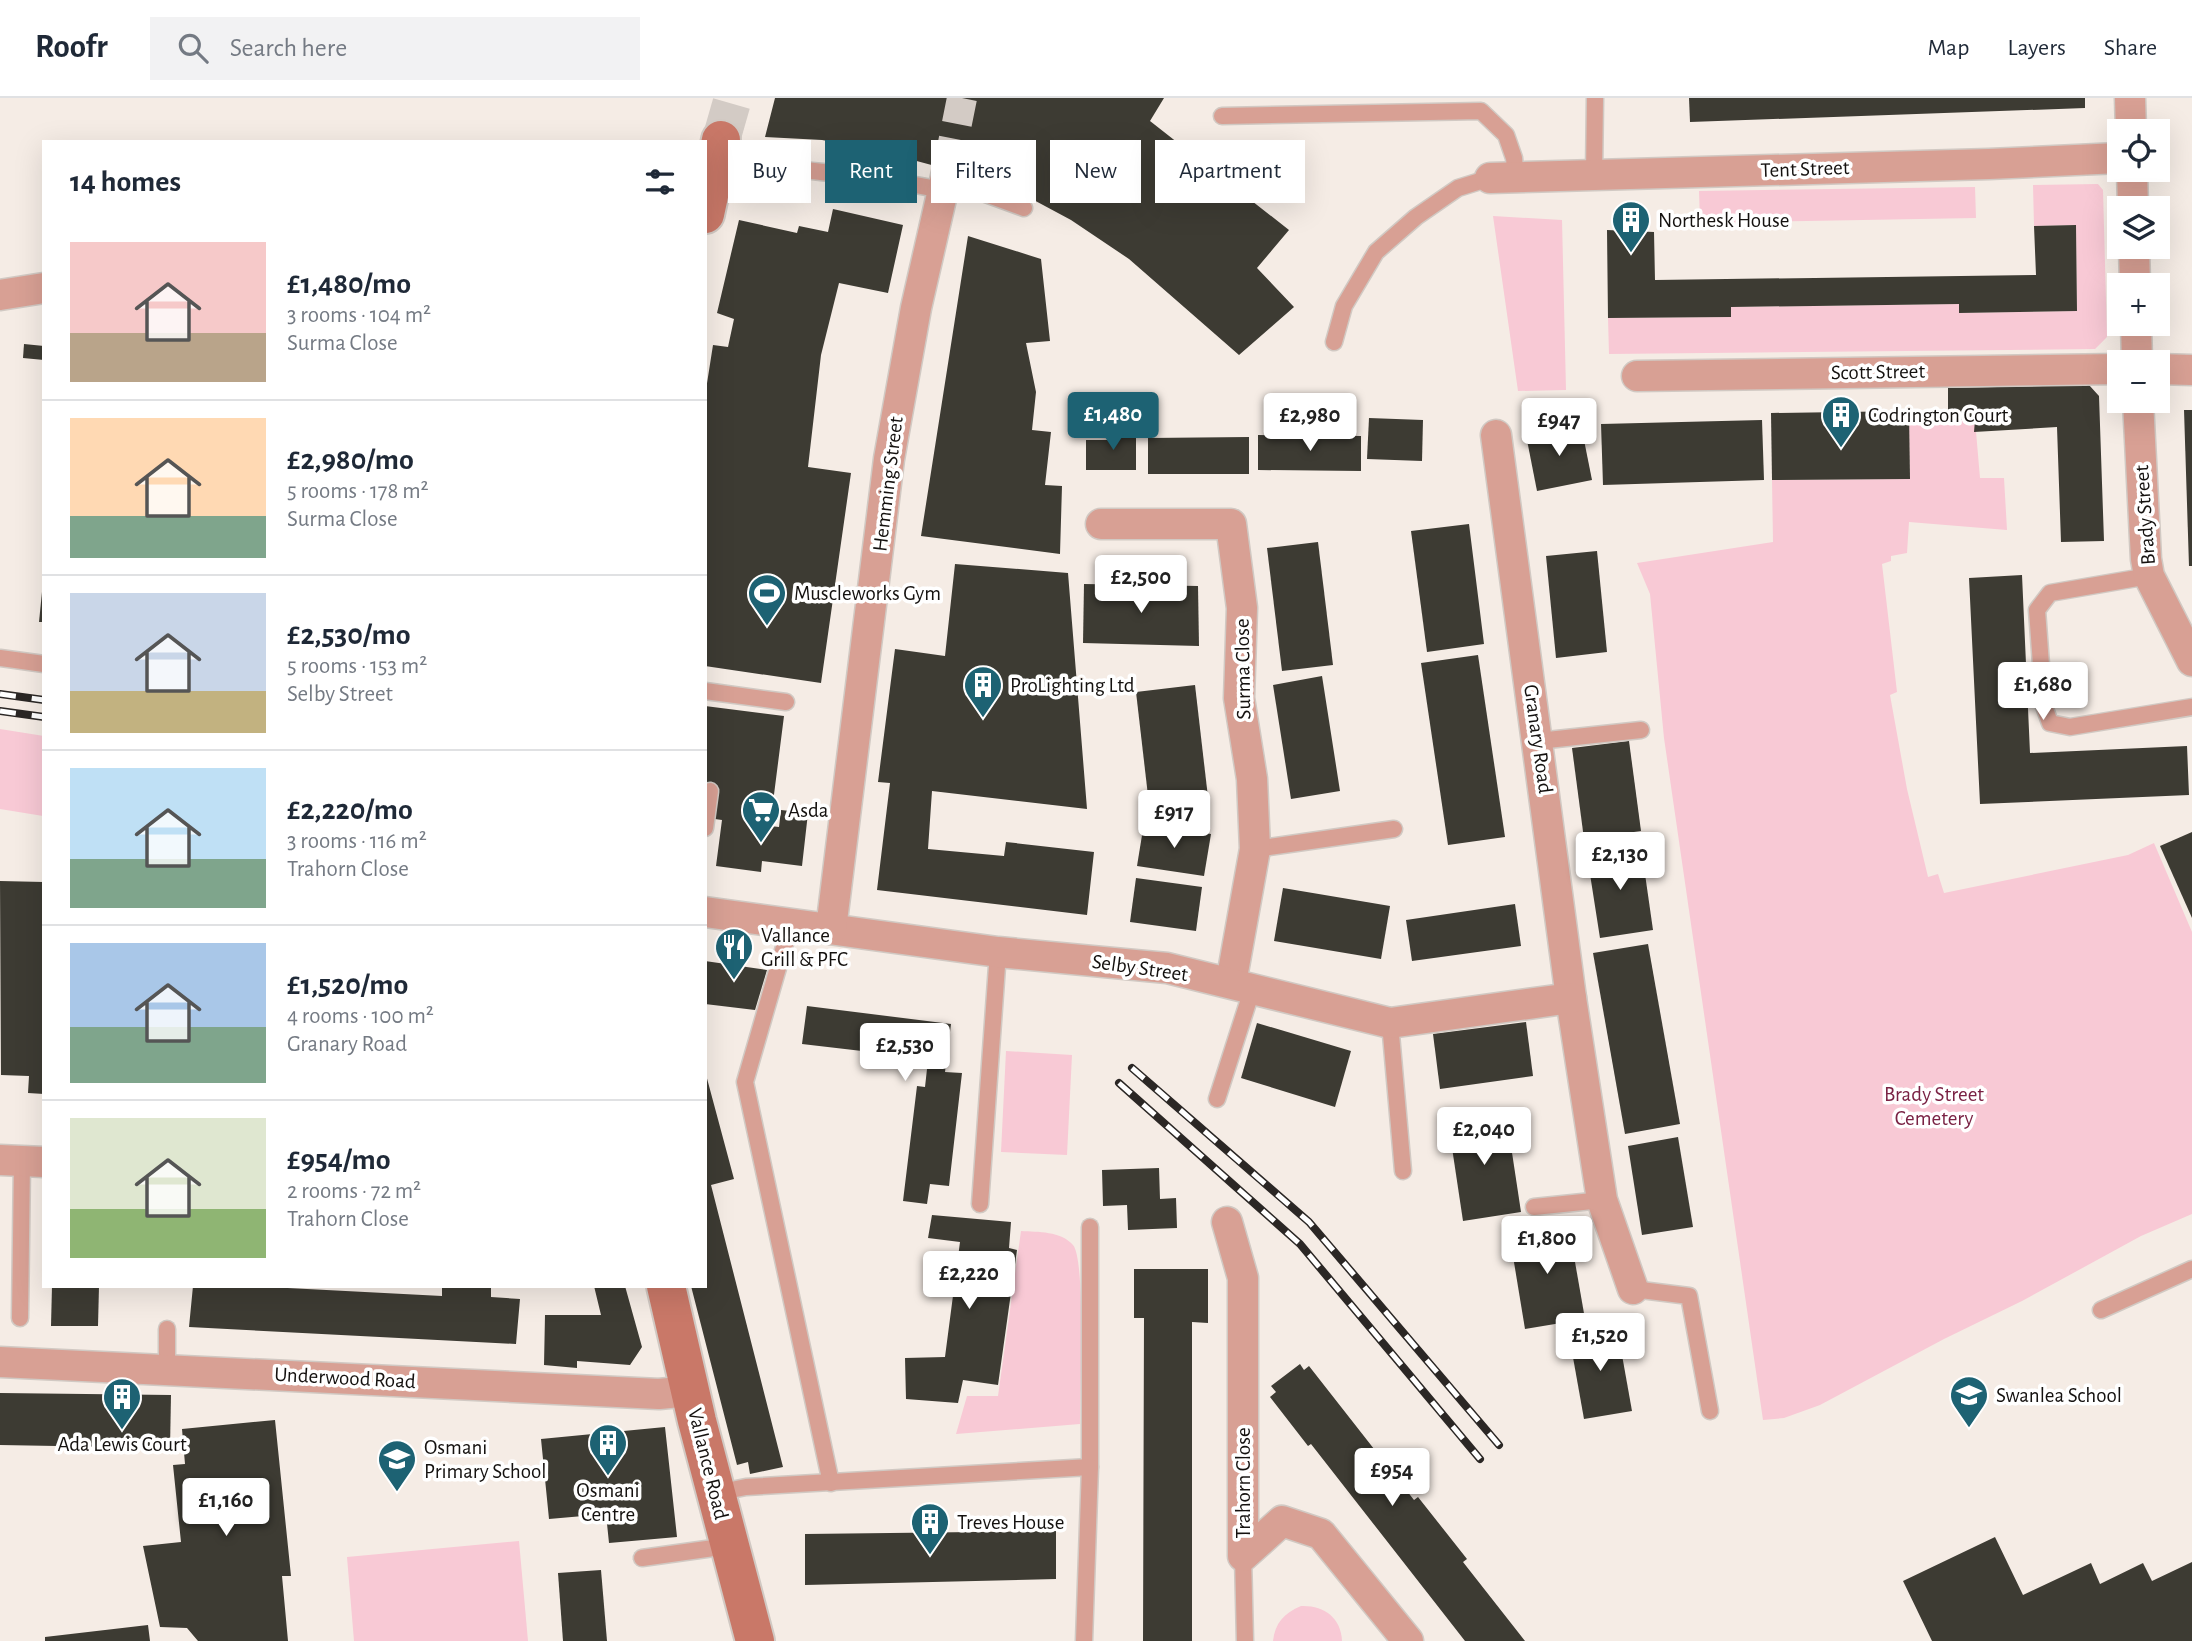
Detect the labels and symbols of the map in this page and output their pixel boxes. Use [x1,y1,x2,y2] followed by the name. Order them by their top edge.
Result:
[1760,157,1850,181] street label: Tent Street
[1610,199,1652,254] building icon: Northesk House
[1658,210,1789,231] place label: Northesk House
[1831,361,1926,383] street label: Scott Street
[1056,392,1170,452] pin: £1,480
[1253,394,1367,453] pin: £2,980
[1820,394,1862,449] building icon: Codrington Court
[1518,398,1600,458] pin: £947
[1868,405,2009,426] place label: Codrington Court
[869,415,907,553] street label: Hemming Street
[2131,464,2159,566] street label: Brady Street
[1084,556,1198,615] pin: £2,500
[746,572,788,627] sports icon: Muscleworks Gym
[794,583,941,604] place label: Muscleworks Gym
[1232,618,1254,720] street label: Surma Close
[1986,662,2100,722] pin: £1,680
[962,664,1004,719] building icon: ProLighting Ltd
[1010,675,1135,696] place label: ProLighting Ltd
[1520,683,1556,795] street label: Granary Road
[740,789,782,844] supermarket icon: Asda
[1133,790,1215,850] pin: £917
[788,800,829,821] place label: Asda
[1563,832,1677,892] pin: £2,130
[761,925,848,970] place label: Vallance Grill & PFC
[713,926,755,981] restaurant icon: Vallance Grill & PFC
[1091,951,1190,985] street label: Selby Street
[848,1024,962,1083] pin: £2,530
[1884,1084,1984,1129] park label: Brady Street Cemetery
[1427,1108,1541,1167] pin: £2,040
[1490,1216,1604,1276] pin: £1,800
[912,1252,1026,1311] pin: £2,220
[1543,1314,1657,1373] pin: £1,520
[274,1364,416,1392] street label: Underwood Road
[1948,1374,1990,1429] school or university icon: Swanlea School
[101,1376,143,1431] building icon: Ada Lewis Court
[1996,1385,2122,1406] place label: Swanlea School
[684,1406,732,1522] street label: Vallance Road
[587,1422,629,1477] building icon: Osmani Centre
[1233,1427,1254,1539] street label: Trahorn Close
[57,1434,187,1455] place label: Ada Lewis Court
[424,1437,547,1482] place label: Osmani Primary School
[376,1438,418,1493] school or university icon: Osmani Primary School
[1351,1448,1433,1508] pin: £954
[169,1478,283,1538] pin: £1,160
[576,1480,640,1525] place label: Osmani Centre
[909,1501,951,1556] building icon: Treves House
[957,1512,1064,1533] place label: Treves House

